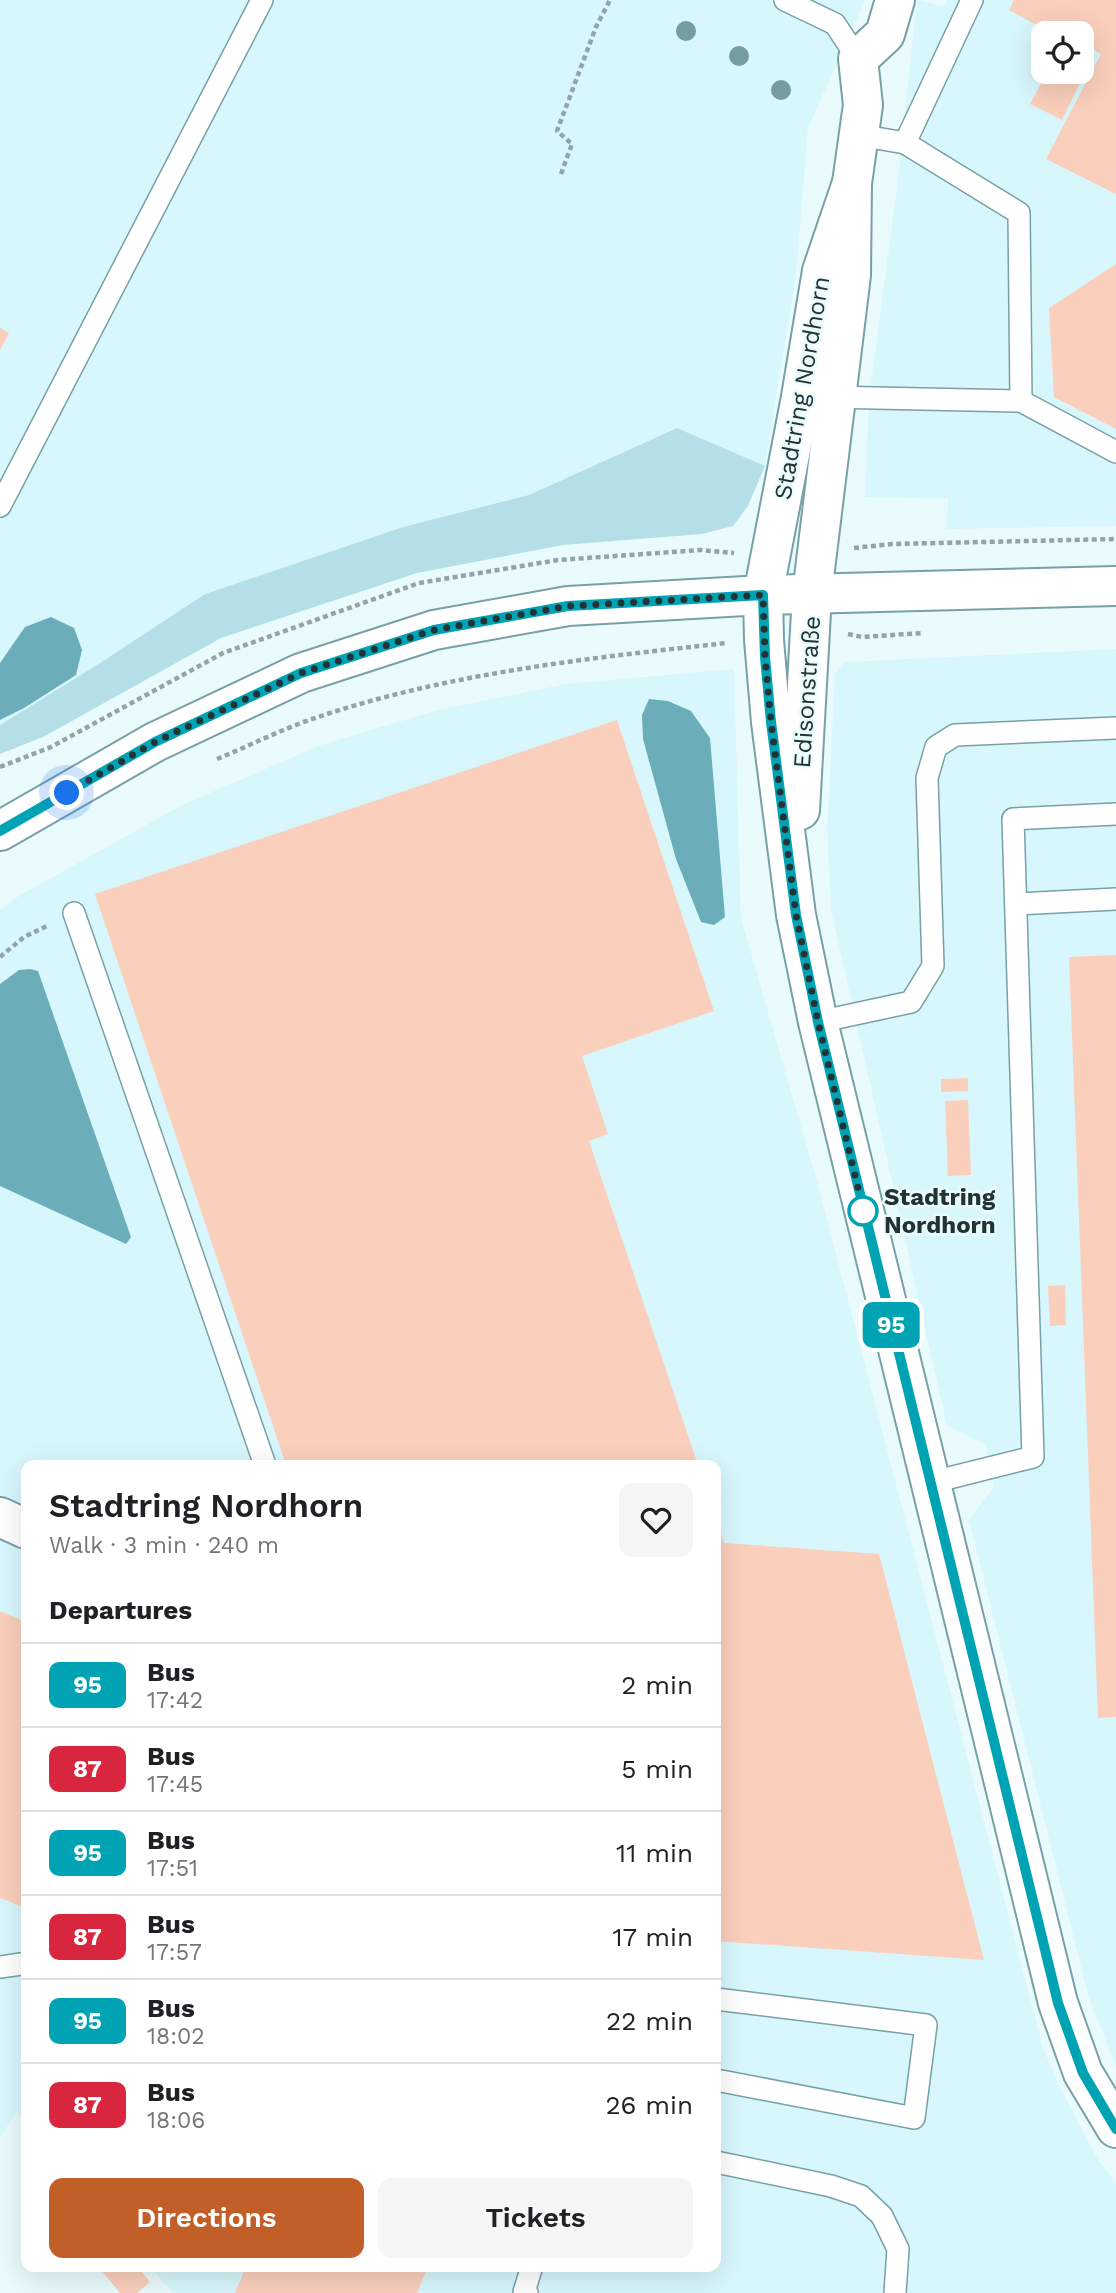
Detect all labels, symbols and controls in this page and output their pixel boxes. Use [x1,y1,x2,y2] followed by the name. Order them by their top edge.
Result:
[1031,21,1094,84] map controls
[1031,21,1094,84] button: locate
[769,274,835,502] street label: Stadtring Nordhorn
[788,615,826,769] street label: Edisonstraße
[49,775,84,810] your location
[884,1183,996,1239] place label: Stadtring Nordhorn
[848,1196,878,1226] marker: Stadtring Nordhorn
[860,1302,922,1348] line badge: 95
[877,1311,905,1339] text: 95
[619,1483,693,1557] button: heart
[49,1486,363,1525] text: Stadtring Nordhorn
[49,1532,279,1559] text: Walk · 3 min · 240 m
[49,1595,192,1625] text: Departures
[147,1657,195,1687] text: Bus
[621,1670,693,1700] text: 2 min
[73,1671,102,1699] text: 95
[147,1687,203,1714] text: 17:42
[147,1741,195,1771] text: Bus
[621,1754,693,1784] text: 5 min
[73,1755,102,1783] text: 87
[147,1771,203,1798] text: 17:45
[147,1825,195,1855] text: Bus
[616,1838,693,1868] text: 11 min
[73,1839,102,1867] text: 95
[147,1855,198,1882] text: 17:51
[147,1909,195,1939] text: Bus
[612,1922,693,1952] text: 17 min
[73,1923,102,1951] text: 87
[147,1939,202,1966] text: 17:57
[147,1993,195,2023] text: Bus
[606,2006,693,2036] text: 22 min
[73,2007,102,2035] text: 95
[147,2023,205,2050] text: 18:02
[147,2077,195,2107] text: Bus
[605,2090,693,2120] text: 26 min
[73,2091,102,2119] text: 87
[147,2107,205,2134] text: 18:06
[49,2178,364,2258] button: Directions
[378,2178,693,2258] button: Tickets

